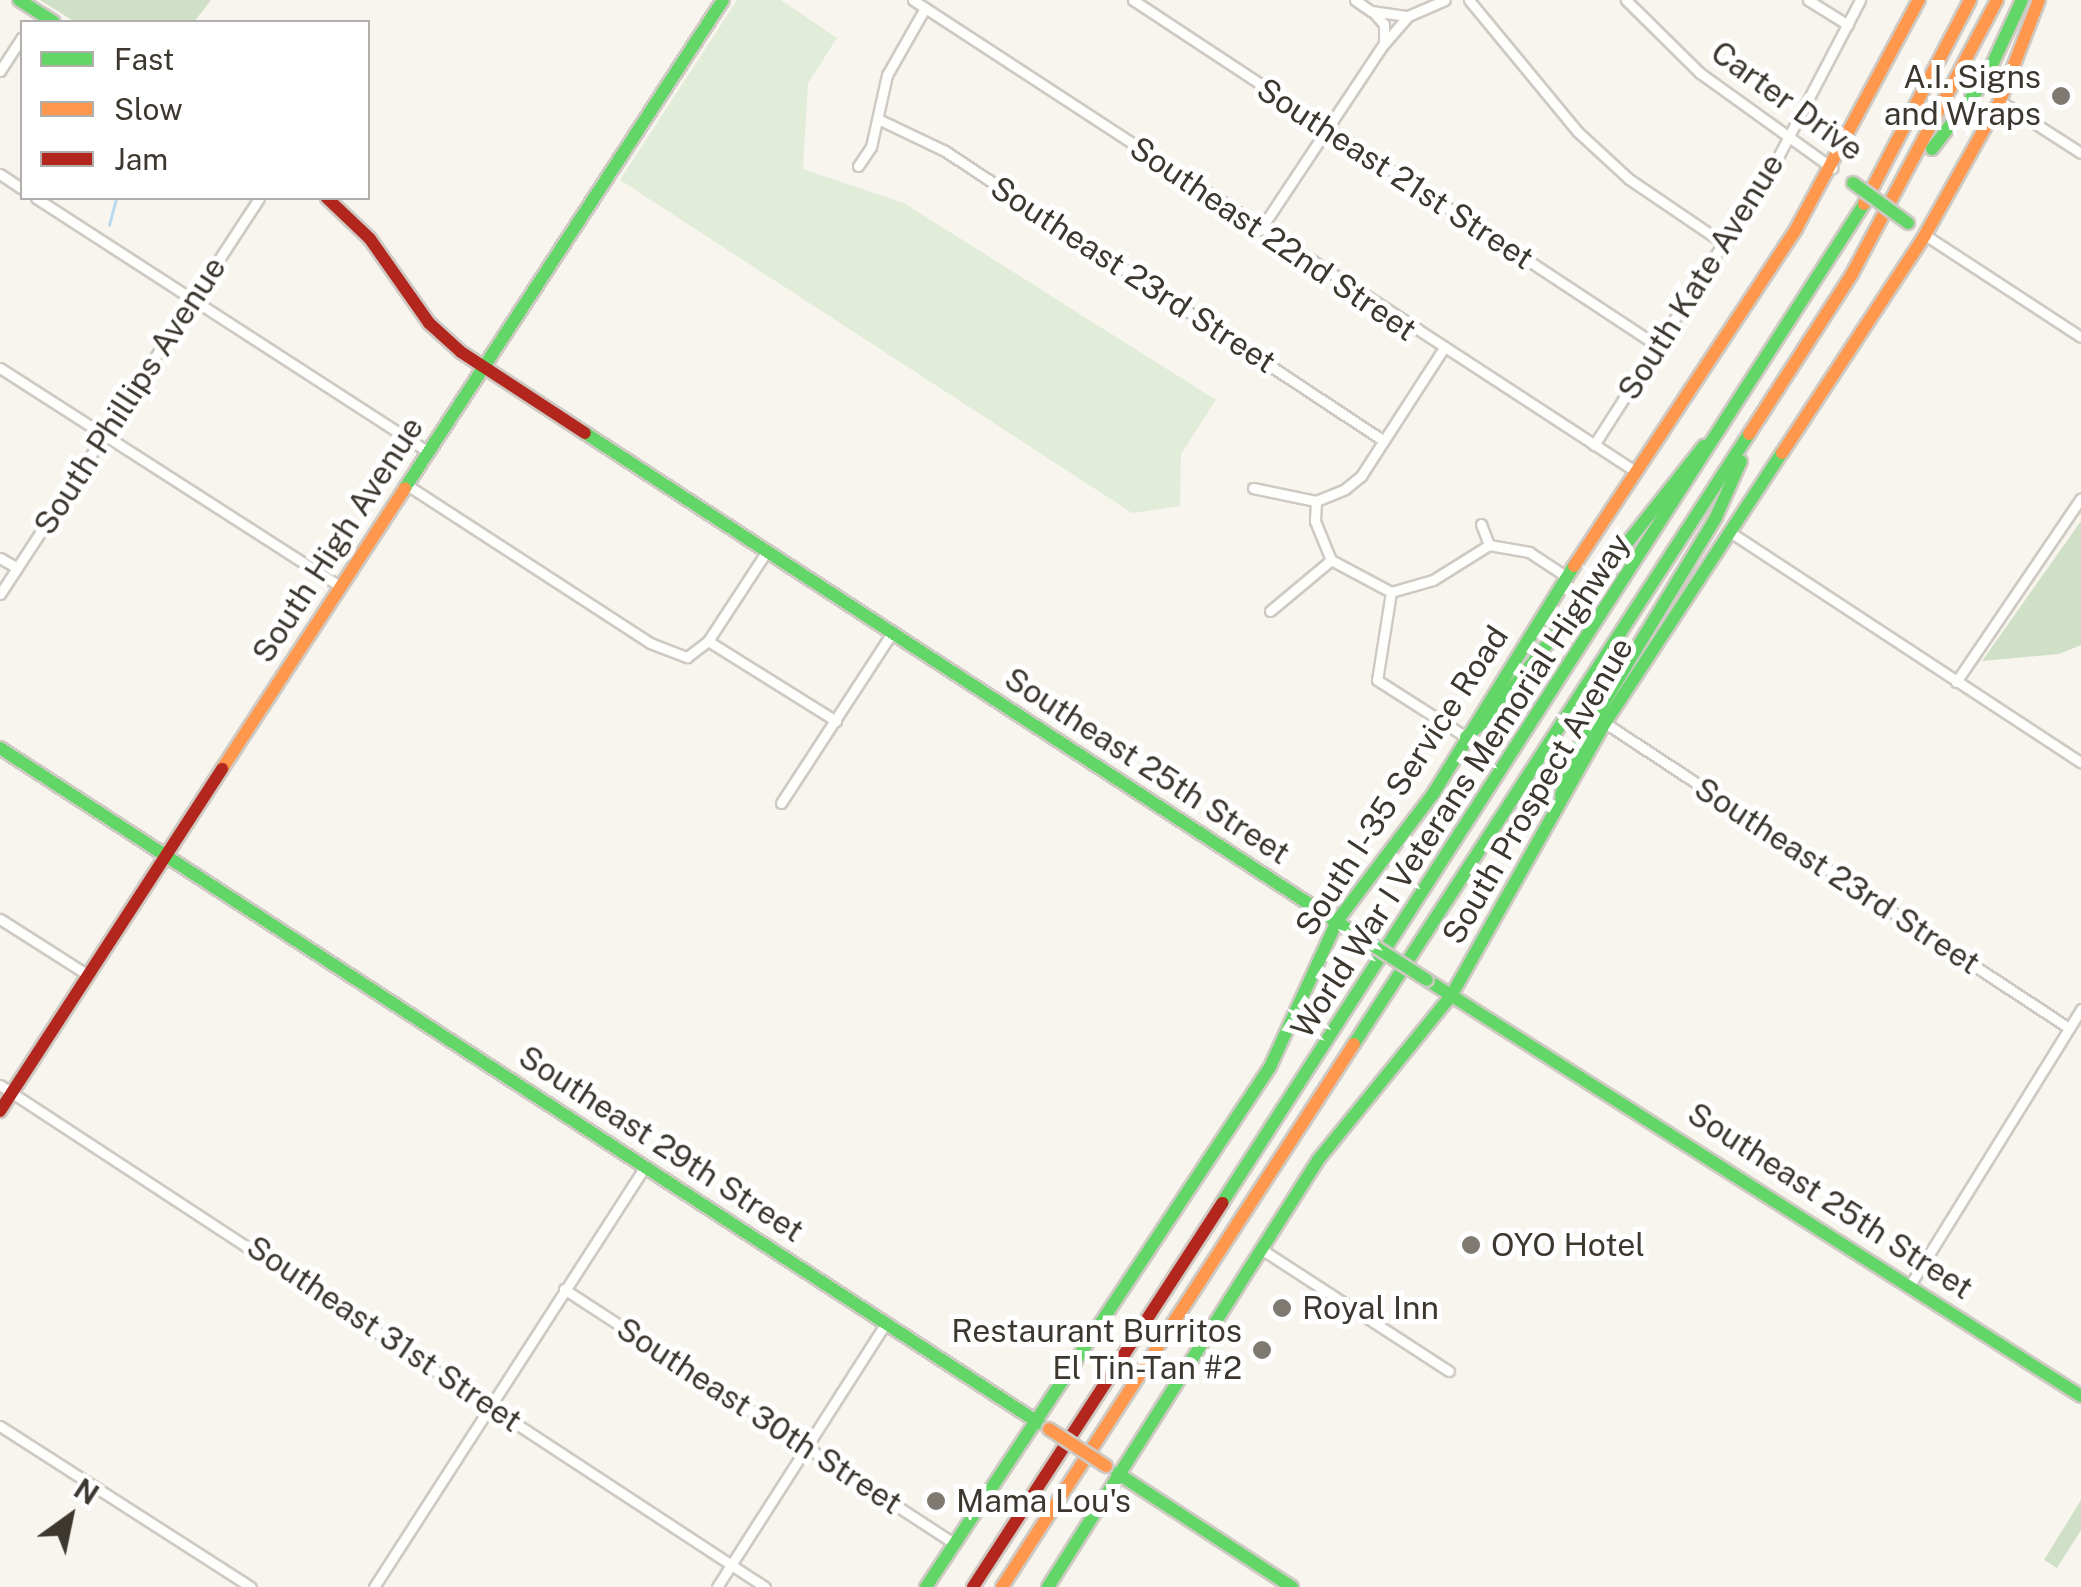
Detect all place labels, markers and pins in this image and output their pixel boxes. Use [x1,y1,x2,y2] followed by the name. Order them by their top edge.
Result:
[1883,59,2041,134] place label: A.I. Signs and Wraps
[2050,85,2072,107] marker: A.I. Signs and Wraps
[1491,1226,1645,1264] place label: OYO Hotel
[1460,1234,1482,1256] marker: OYO Hotel
[1302,1289,1439,1327] place label: Royal Inn
[1271,1297,1293,1319] marker: Royal Inn
[951,1313,1242,1388] place label: Restaurant Burritos El Tin-Tan #2
[1251,1339,1273,1361] marker: Restaurant Burritos El Tin-Tan #2
[956,1482,1131,1520] place label: Mama Lou's
[925,1490,947,1512] marker: Mama Lou's

